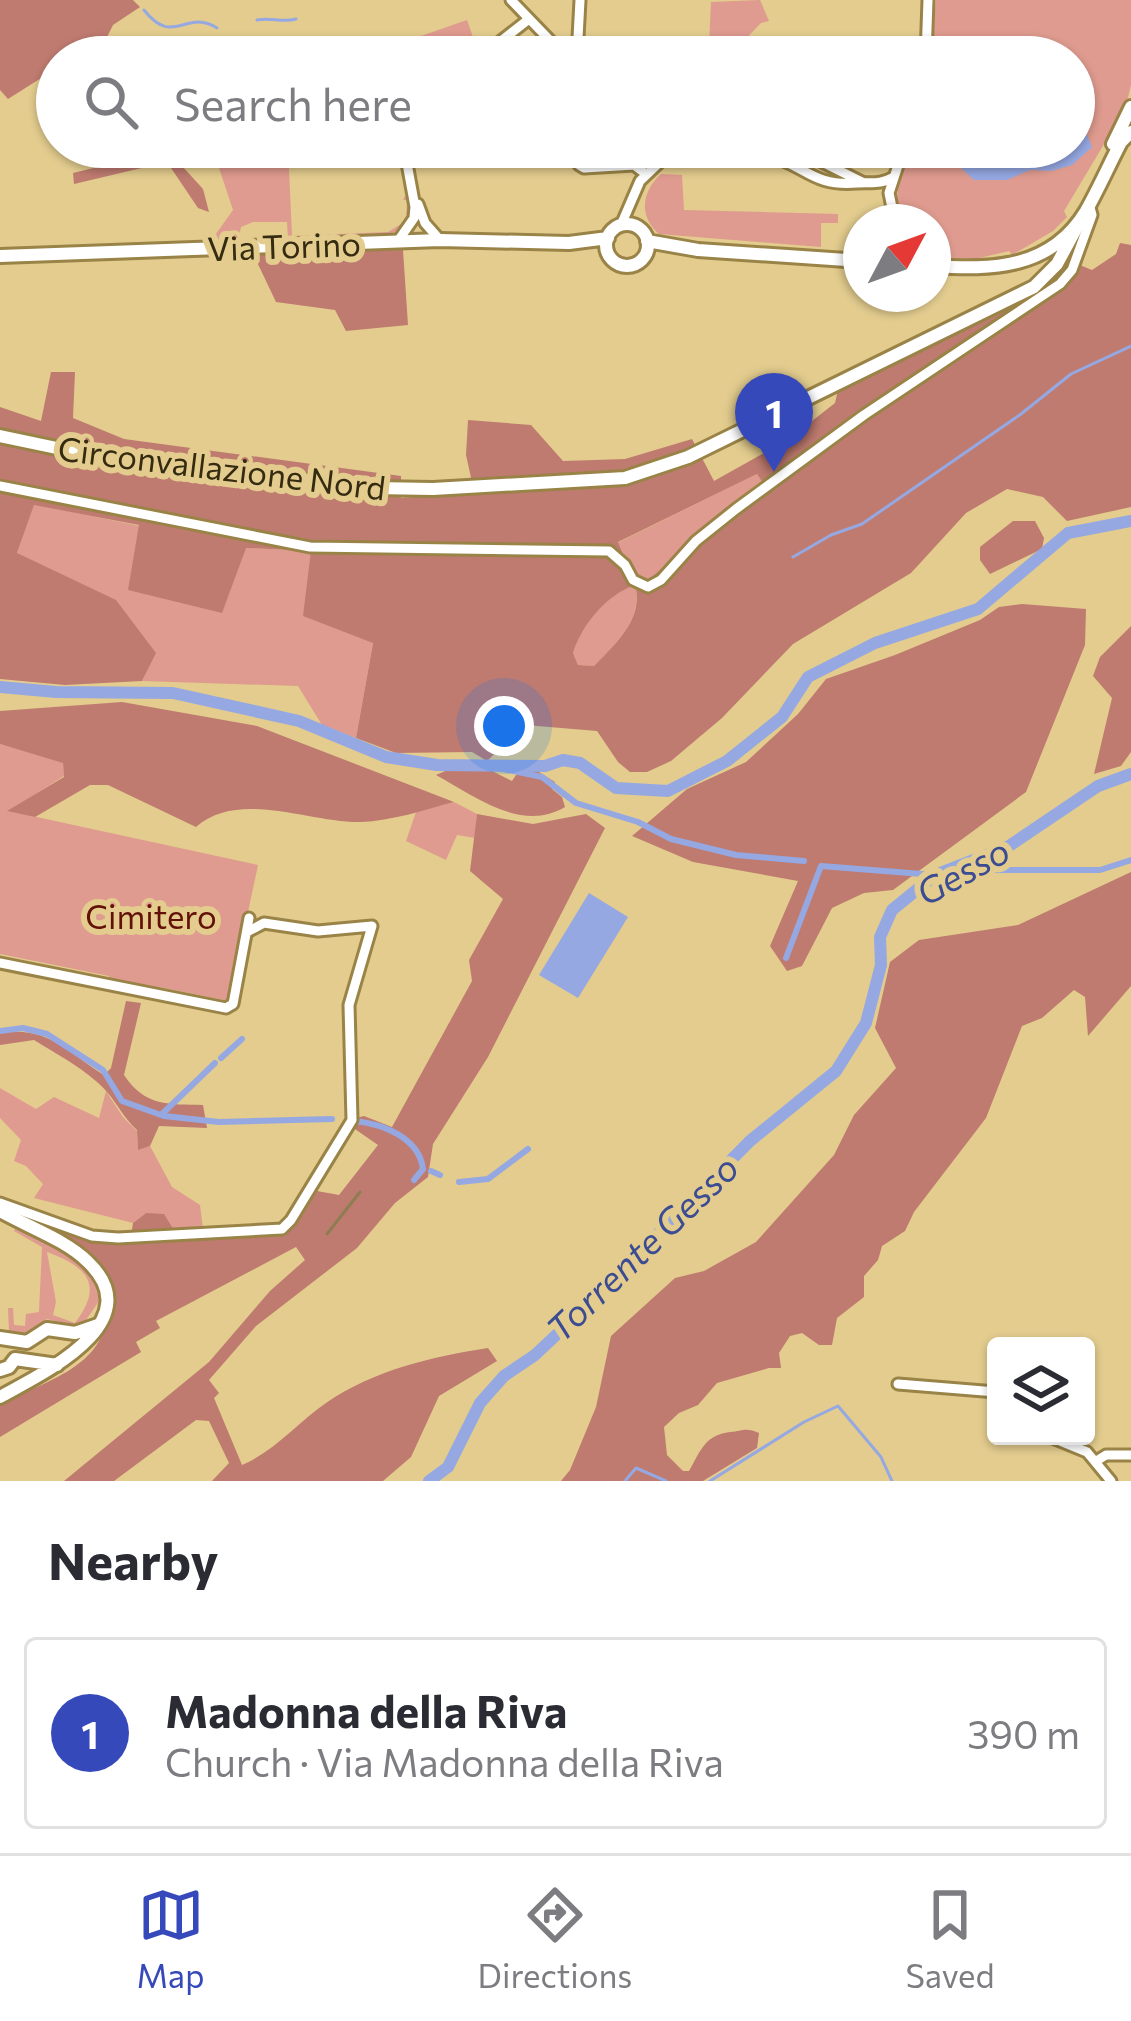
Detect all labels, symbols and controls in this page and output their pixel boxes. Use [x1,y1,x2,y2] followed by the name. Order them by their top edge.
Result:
[36,36,1095,168] search box
[78,69,144,135] icon: search
[174,75,412,130] text: Search here
[843,204,951,312] north arrow
[207,222,361,268] street label: Via Torino
[735,373,813,472] pin: 1
[56,427,388,507] street label: Circonvallazione Nord
[474,696,534,756] your location
[908,827,1016,913] water label: Gesso
[85,895,217,936] park label: Cimitero
[536,1144,746,1350] water label: Torrente Gesso
[987,1337,1095,1445] map controls
[987,1337,1095,1445] button: layers
[48,1528,218,1591] text: Nearby
[165,1682,567,1737] text: Madonna della Riva
[81,1709,99,1757] text: 1
[967,1709,1080,1757] text: 390 m
[165,1737,724,1785] text: Church · Via Madonna della Riva
[137,1882,205,1995] tab: Map
[478,1882,632,1995] tab: Directions
[905,1882,994,1995] tab: Saved

